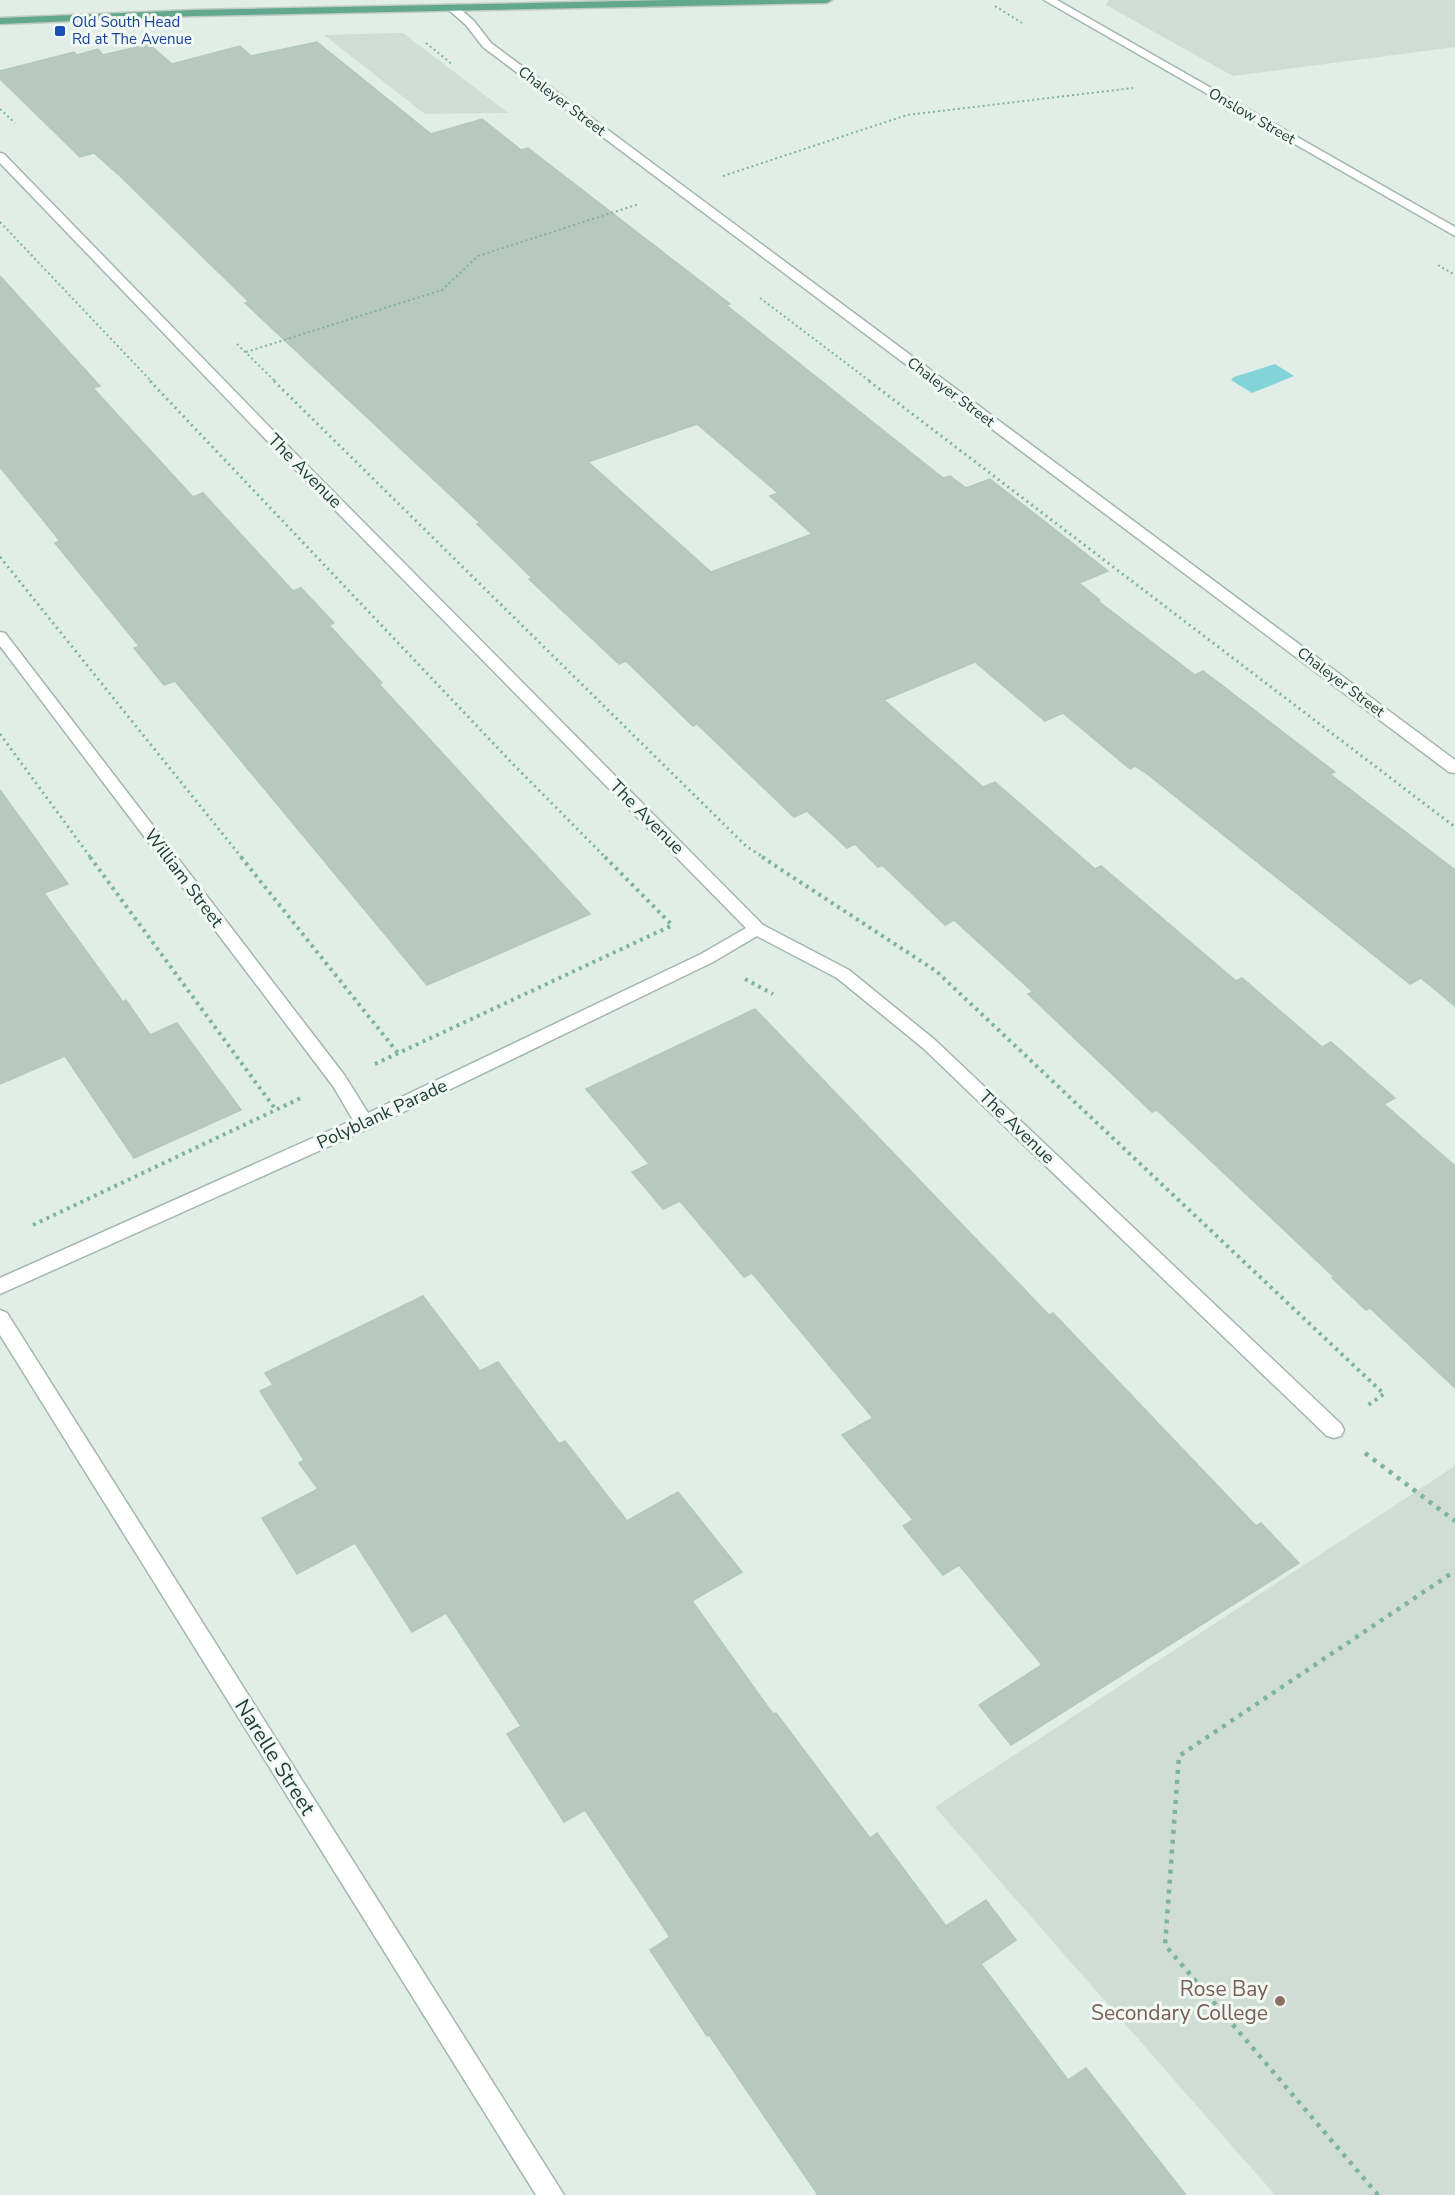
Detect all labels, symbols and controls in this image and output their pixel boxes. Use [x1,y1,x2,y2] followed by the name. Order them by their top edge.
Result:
[72,12,192,49] place label: Old South Head Rd at The Avenue
[53,24,67,38] marker: Old South Head Rd at The Avenue
[514,62,610,141] street label: Chaleyer Street
[1205,83,1300,149] street label: Onslow Street
[903,353,999,432] street label: Chaleyer Street
[262,428,348,514] street label: The Avenue
[1293,643,1389,722] street label: Chaleyer Street
[604,774,690,860] street label: The Avenue
[139,824,229,933] street label: William Street
[313,1073,451,1155] street label: Polyblank Parade
[974,1085,1060,1169] street label: The Avenue
[228,1694,322,1821] street label: Narelle Street
[1091,1975,1268,2027] place label: Rose Bay Secondary College
[1273,1994,1287,2008] marker: Rose Bay Secondary College

